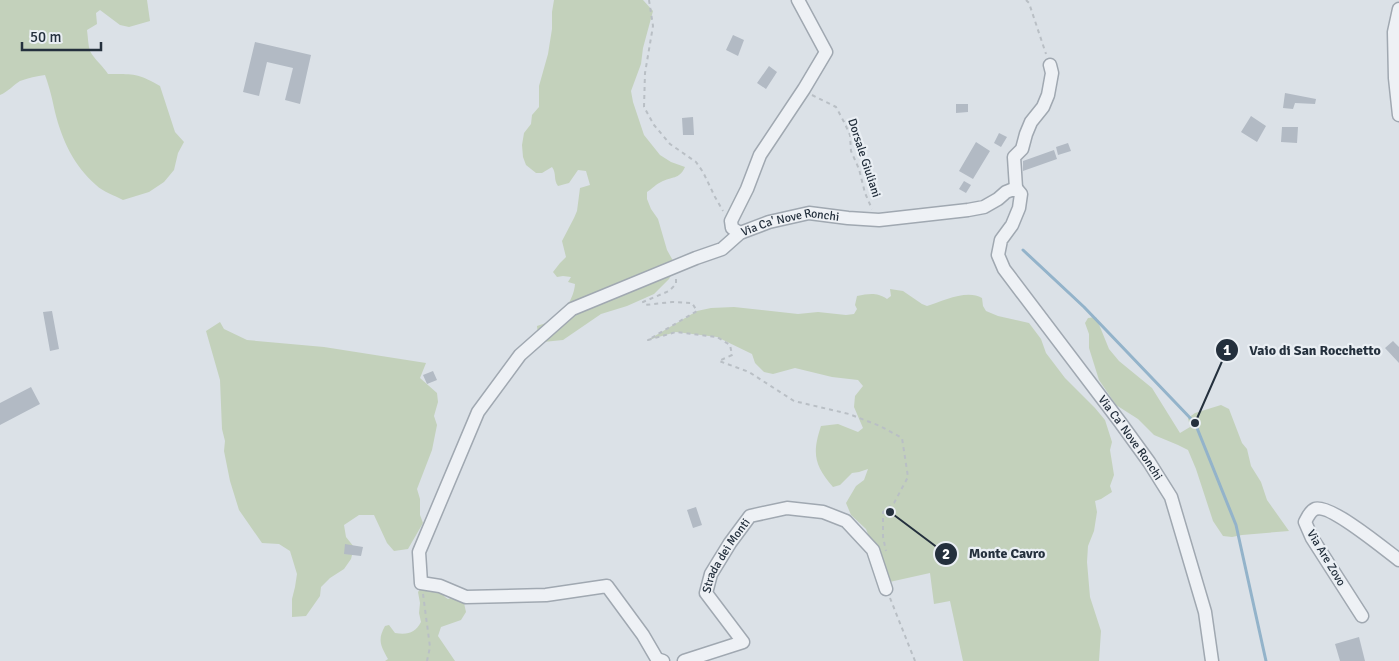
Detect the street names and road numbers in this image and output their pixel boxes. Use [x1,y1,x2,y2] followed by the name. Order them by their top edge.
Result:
[844,117,884,199] street label: Dorsale Giuliani
[739,205,840,239] street label: Via Ca' Nove Ronchi
[1095,392,1166,483] street label: Via Ca' Nove Ronchi
[699,515,753,595] street label: Strada dei Monti
[1303,527,1349,589] street label: Via Are Zovo

